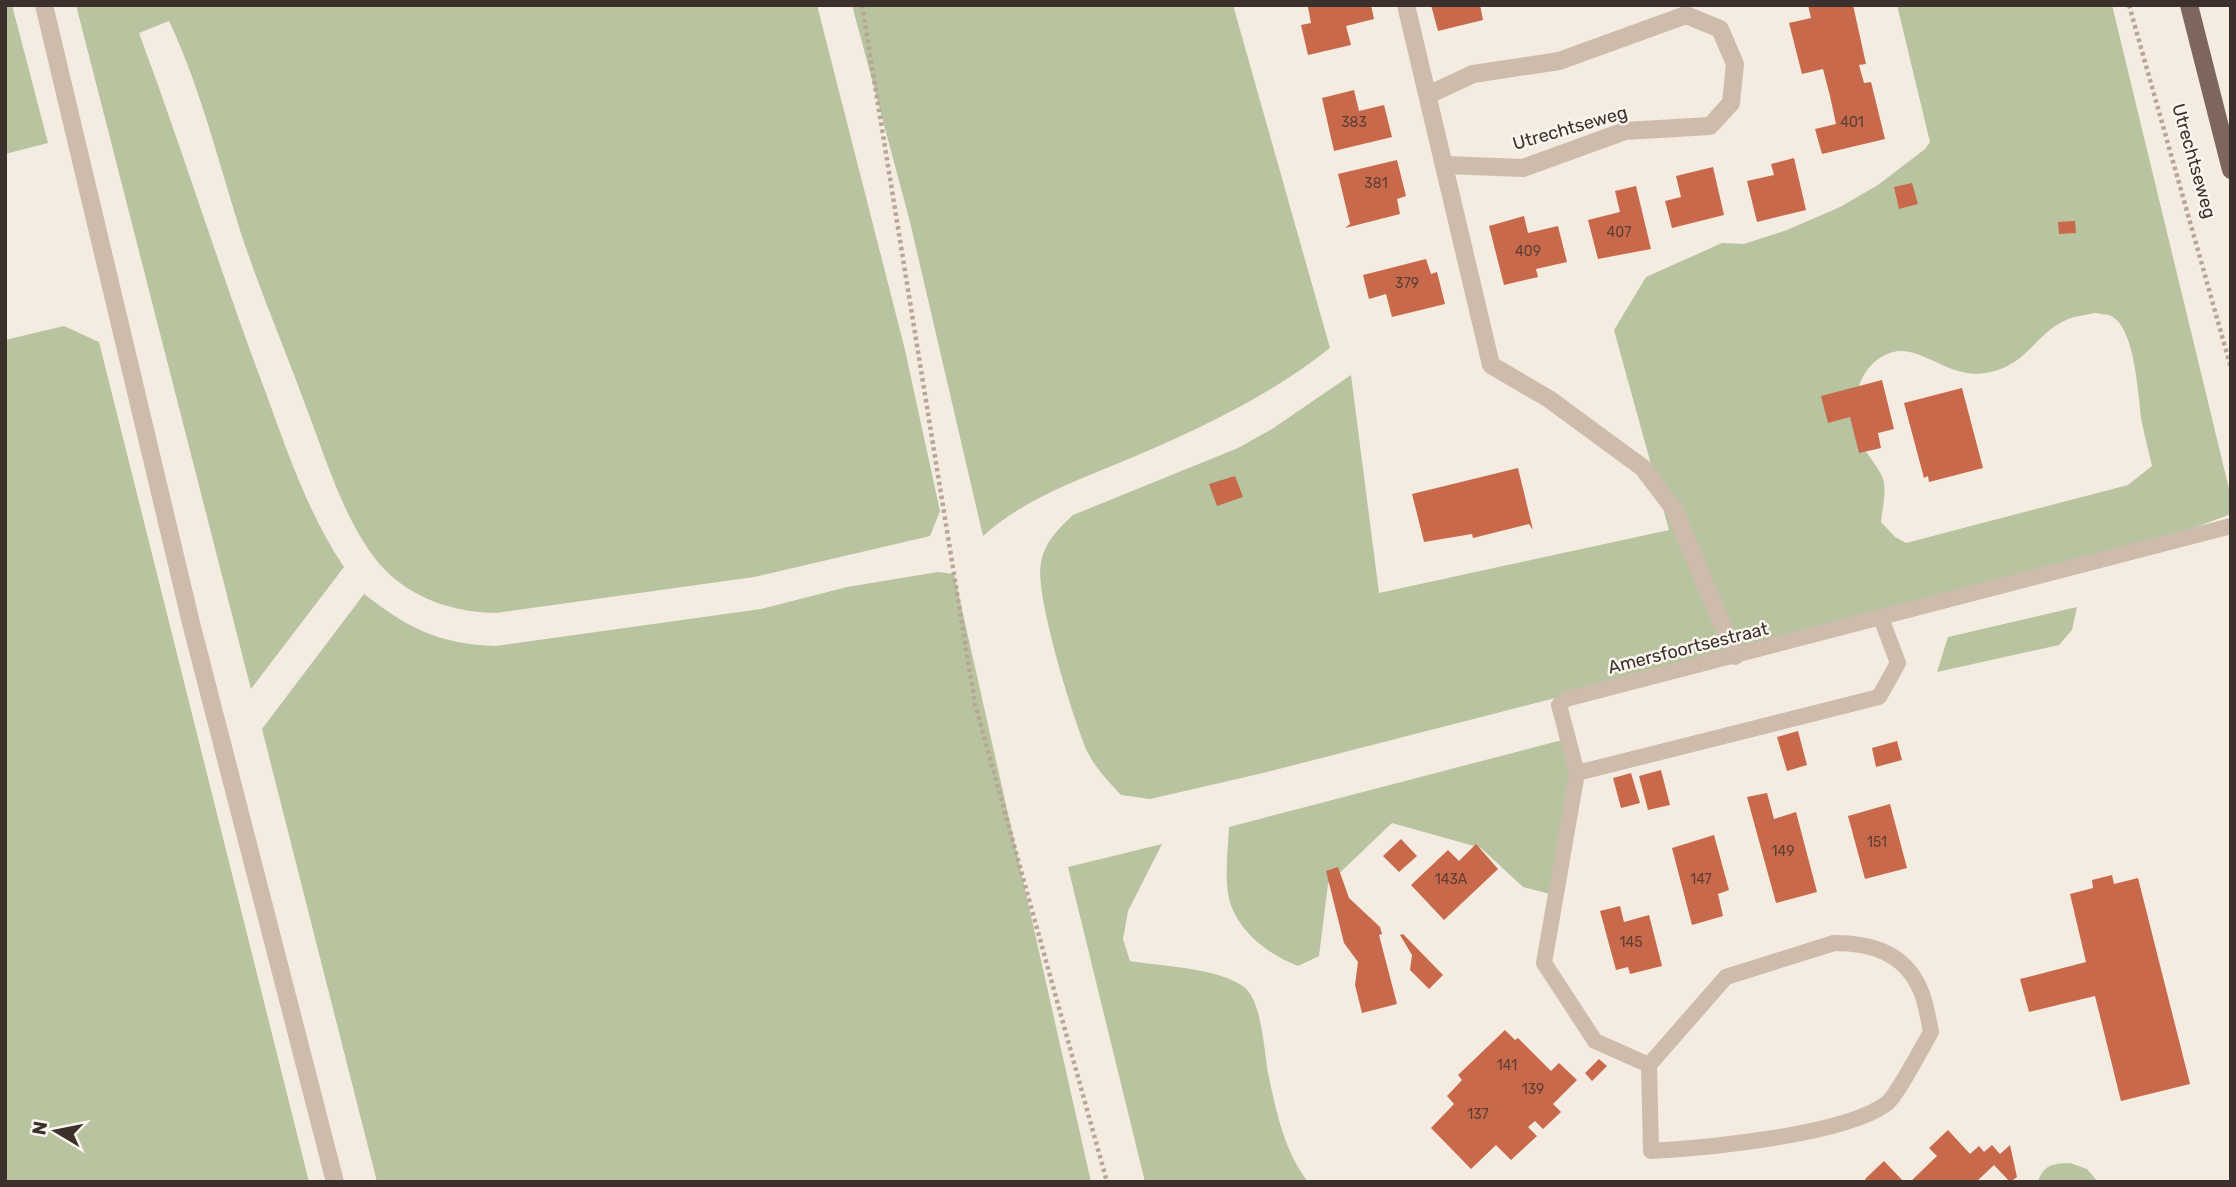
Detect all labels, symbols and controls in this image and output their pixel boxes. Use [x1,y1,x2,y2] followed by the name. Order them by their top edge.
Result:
[1510,101,1630,155] street label: Utrechtseweg
[2167,101,2221,221] street label: Utrechtseweg
[1341,114,1367,131] house number: 383
[1840,114,1864,131] house number: 401
[1364,175,1388,192] house number: 381
[1607,224,1631,241] house number: 407
[1515,243,1541,260] house number: 409
[1395,275,1419,292] house number: 379
[1606,617,1770,679] street label: Amersfoortsestraat
[1867,834,1887,851] house number: 151
[1772,843,1794,860] house number: 149
[1435,871,1468,888] house number: 143A
[1690,871,1712,888] house number: 147
[1619,934,1643,951] house number: 145
[1497,1057,1517,1074] house number: 141
[1522,1081,1544,1098] house number: 139
[21,1096,91,1166] north arrow
[1467,1106,1489,1123] house number: 137
[27,1119,52,1137] text: N

